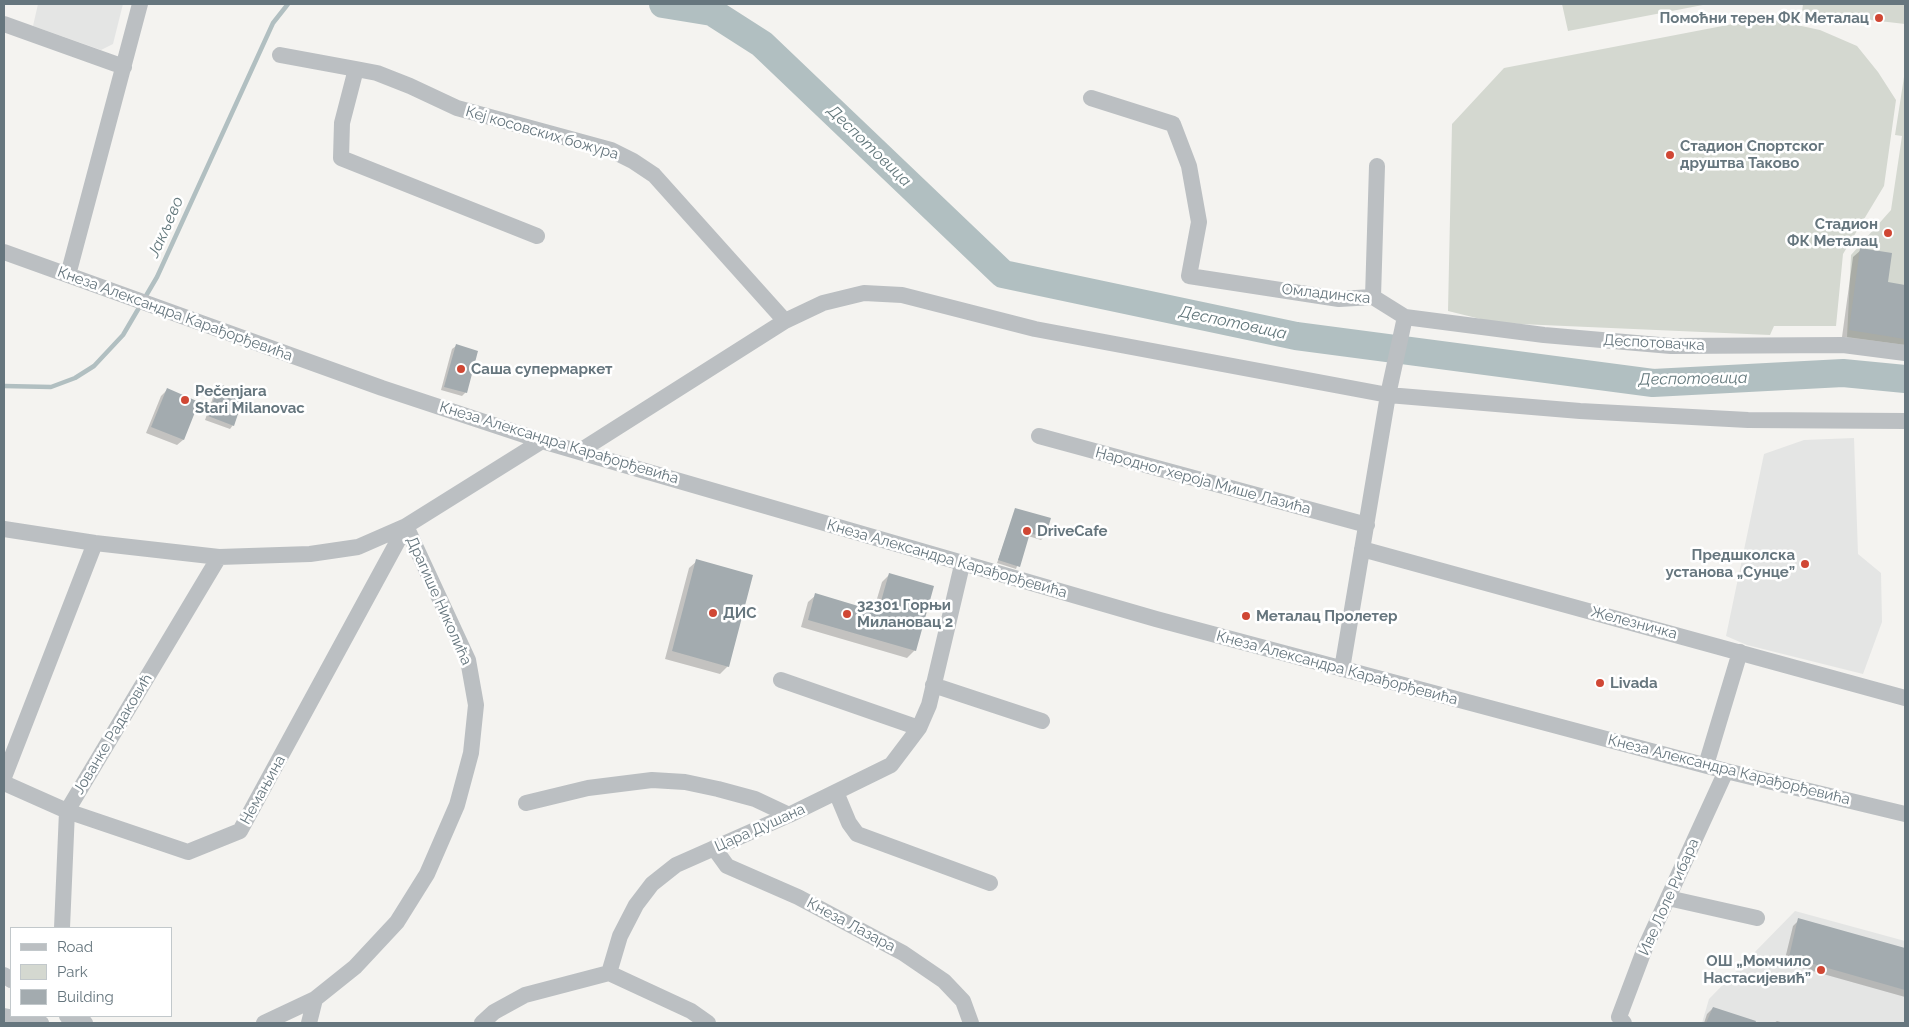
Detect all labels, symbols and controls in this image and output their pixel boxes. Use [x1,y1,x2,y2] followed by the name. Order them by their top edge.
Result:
[1659,9,1869,27] place label: Помоћни терен ФК Металац
[1873,12,1885,24] marker: Помоћни терен ФК Металац
[823,101,915,191] water label: Деспотовица
[463,103,621,163] street label: Кеј косовских божура
[1680,137,1824,172] place label: Стадион Спортског друштва Таково
[1664,149,1676,161] marker: Стадион Спортског друштва Таково
[144,194,188,260] water label: Јакљево
[1787,215,1878,250] place label: Стадион ФК Металац
[1882,227,1894,239] marker: Стадион ФК Металац
[55,263,295,365] street label: Кнеза Александра Карађорђевића
[1281,280,1371,308] street label: Омладинска
[1178,302,1288,344] water label: Деспотовица
[1603,331,1705,355] street label: Деспотовачка
[471,360,613,378] place label: Саша супермаркет
[455,363,467,375] marker: Саша супермаркет
[1638,368,1748,390] water label: Деспотовица
[195,382,305,417] place label: Pečenjara Stari Milanovac
[179,394,191,406] marker: Pečenjara Stari Milanovac
[437,398,681,488] street label: Кнеза Александра Карађорђевића
[1093,444,1313,518] street label: Народног хероја Мише Лазића
[825,516,1069,602] street label: Кнеза Александра Карађорђевића
[1037,522,1108,540] place label: DriveCafe
[1021,525,1033,537] marker: DriveCafe
[403,534,475,668] street label: Драгише Николића
[1665,546,1795,581] place label: Предшколска установа „Сунце”
[1799,558,1811,570] marker: Предшколска установа „Сунце”
[857,596,953,631] place label: 32301 Горњи Милановац 2
[1589,603,1679,643] street label: Железничка
[723,604,757,622] place label: ДИС
[707,607,719,619] marker: ДИС
[1256,607,1398,625] place label: Металац Пролетер
[841,608,853,620] marker: 32301 Горњи Милановац 2
[1240,610,1252,622] marker: Металац Пролетер
[1214,627,1460,709] street label: Кнеза Александра Карађорђевића
[70,671,156,797] street label: Јованке Радаковић
[1610,674,1658,692] place label: Livada
[1594,677,1606,689] marker: Livada
[1606,731,1852,809] street label: Кнеза Александра Карађорђевића
[237,752,289,828] street label: Немањина
[712,800,808,856] street label: Цара Душана
[1635,836,1703,958] street label: Иве Лоле Рибара
[804,894,898,956] street label: Кнеза Лазара
[10,927,172,1017] legend
[57,938,93,956] text: Road
[1703,952,1811,987] place label: ОШ „Момчило Настасијевић”
[57,963,88,981] text: Park
[1815,964,1827,976] marker: ОШ „Момчило Настасијевић”
[57,988,114,1006] text: Building

